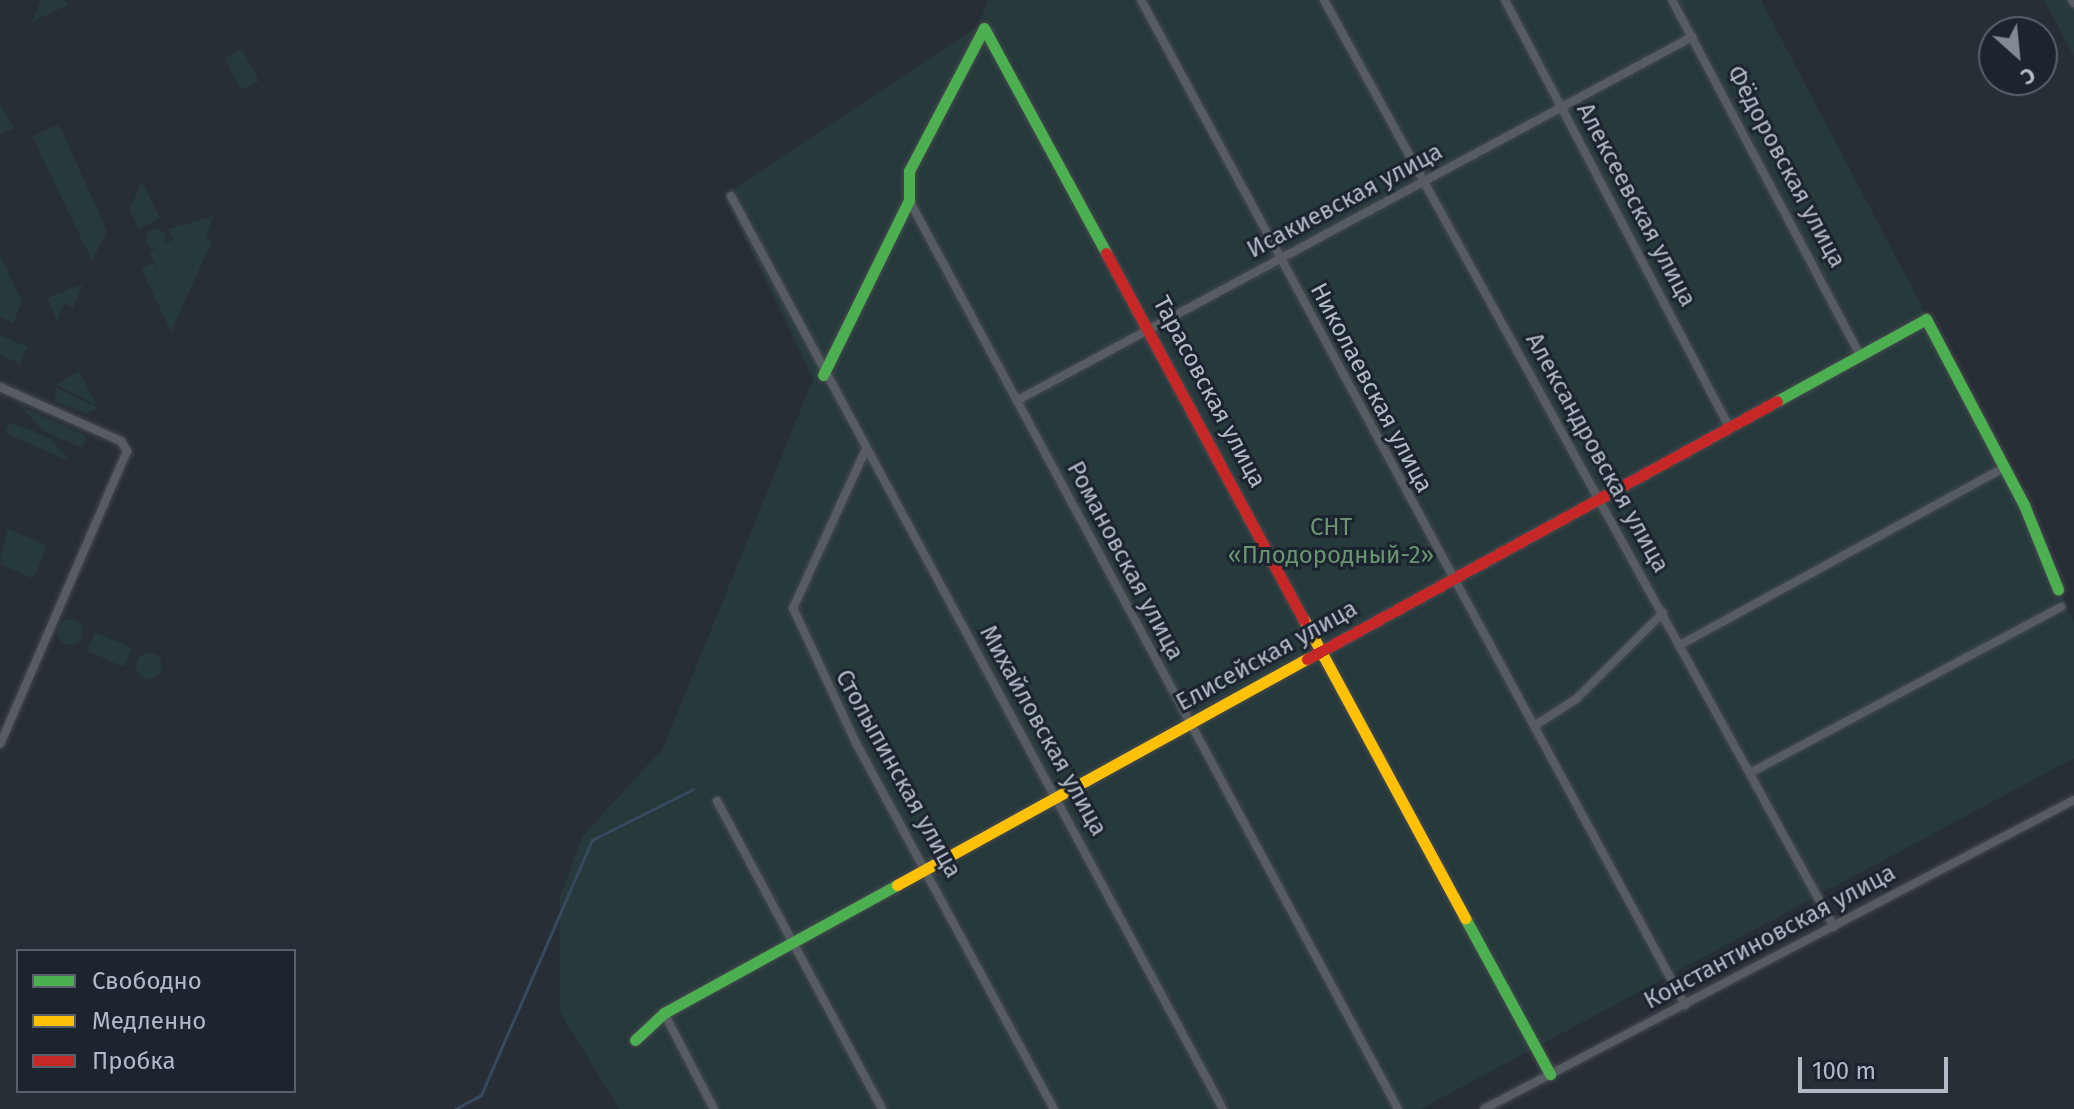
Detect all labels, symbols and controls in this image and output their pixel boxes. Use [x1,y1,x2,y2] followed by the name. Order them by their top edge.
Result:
[1978,16,2058,96] north arrow
[1721,61,1851,273] street label: Фёдоровская улица
[2016,61,2040,91] text: С
[1570,98,1702,312] street label: Алексеевская улица
[1242,137,1448,265] street label: Исакиевская улица
[1304,278,1438,498] street label: Николаевская улица
[1146,291,1272,493] street label: Тарасовская улица
[1519,328,1675,578] street label: Александровская улица
[1060,457,1190,665] street label: Романовская улица
[1228,514,1434,570] park label: СНТ «Плодородный-2»
[1171,594,1363,718] street label: Елисейская улица
[973,621,1113,841] street label: Михайловская улица
[829,665,967,883] street label: Столыпинская улица
[1639,858,1901,1016] street label: Константиновская улица
[16,949,296,1093] legend
[92,967,202,995] text: Свободно
[92,1007,206,1035] text: Медленно
[1802,1041,1952,1091] scale bar
[92,1047,176,1075] text: Пробка
[1812,1057,1876,1085] text: 100 m

